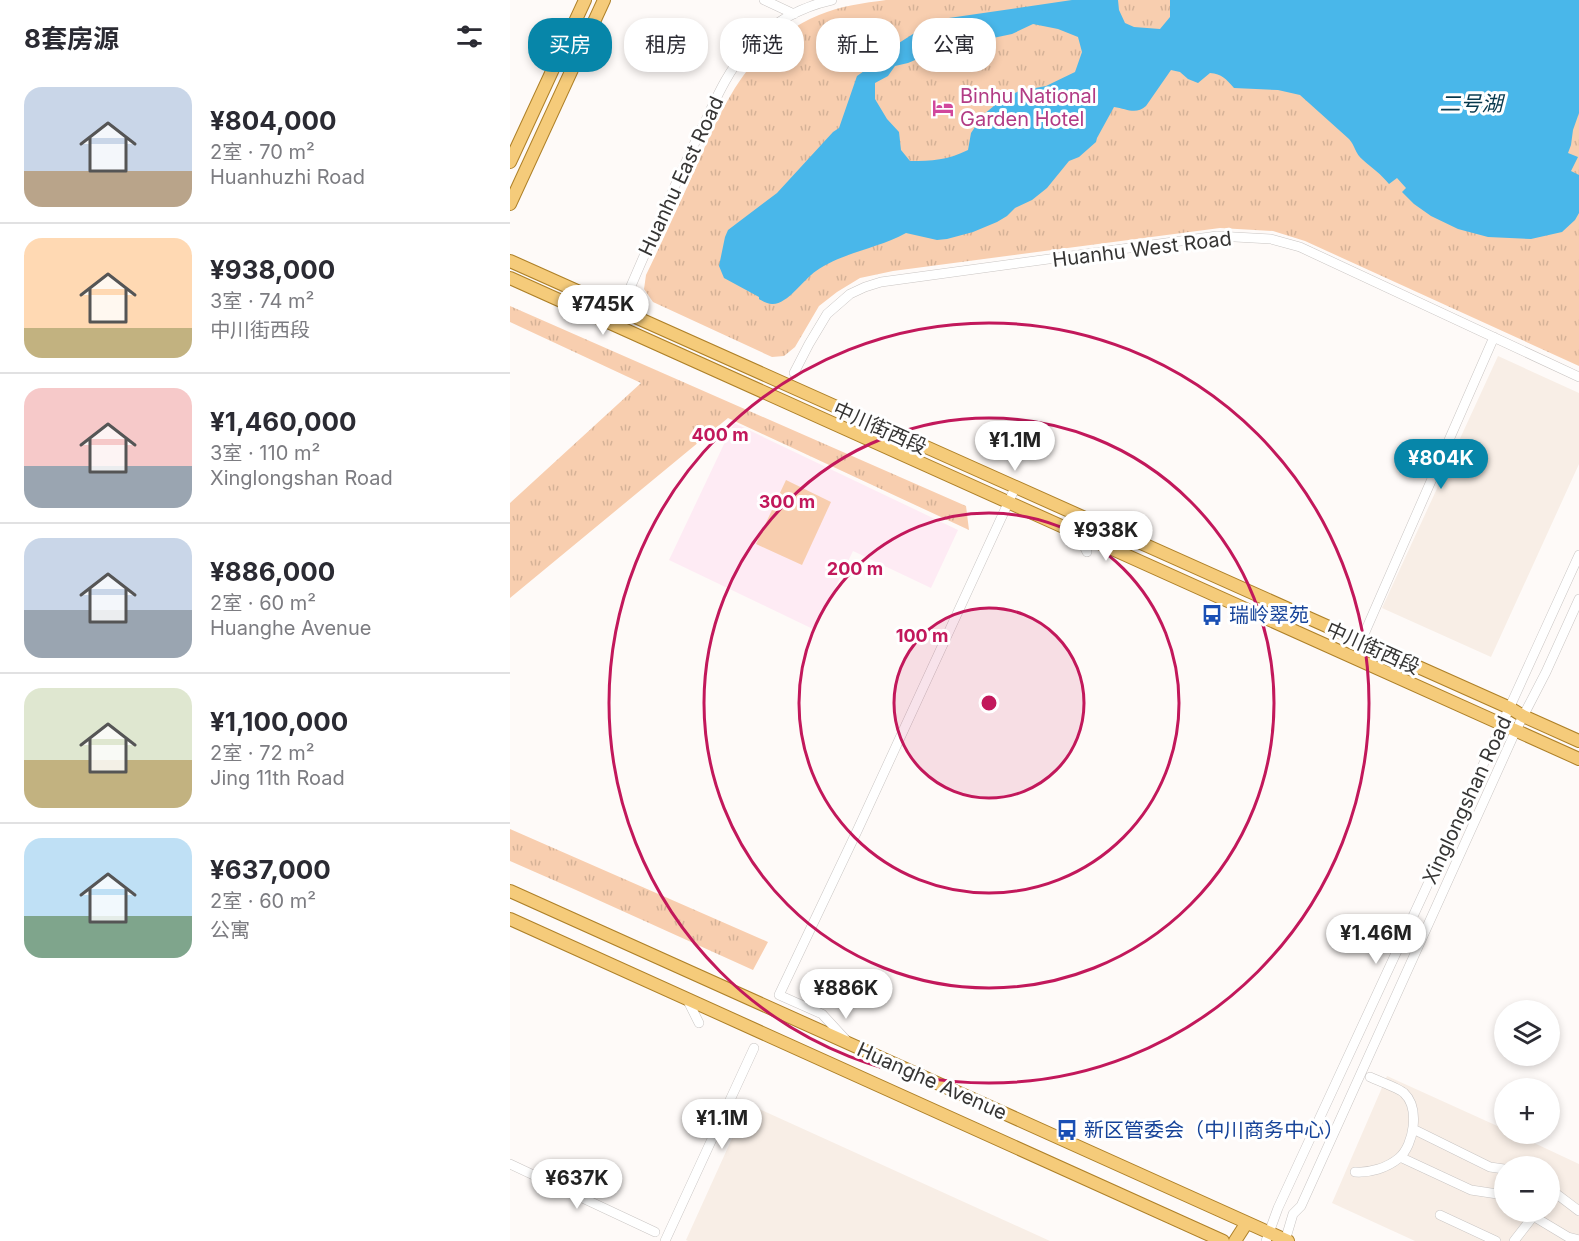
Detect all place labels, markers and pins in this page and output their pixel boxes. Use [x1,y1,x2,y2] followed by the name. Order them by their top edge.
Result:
[960,84,1097,131] place label: Binhu National Garden Hotel
[931,96,955,120] hotel icon: Binhu National Garden Hotel
[561,285,645,336] pin: ¥745K
[973,421,1057,472] pin: ¥1.1M
[1399,439,1483,490] pin: ¥804K
[1064,511,1148,562] pin: ¥938K
[1200,603,1224,627] bus stop icon: 瑞岭翠苑
[1229,603,1309,627] place label: 瑞岭翠苑
[979,693,999,713] centre of rings
[1327,914,1425,965] pin: ¥1.46M
[804,969,888,1020] pin: ¥886K
[680,1099,764,1150] pin: ¥1.1M
[1055,1118,1079,1142] bus stop icon: 新区管委会（中川商务中心）
[1084,1118,1344,1142] place label: 新区管委会（中川商务中心）
[535,1159,619,1210] pin: ¥637K

